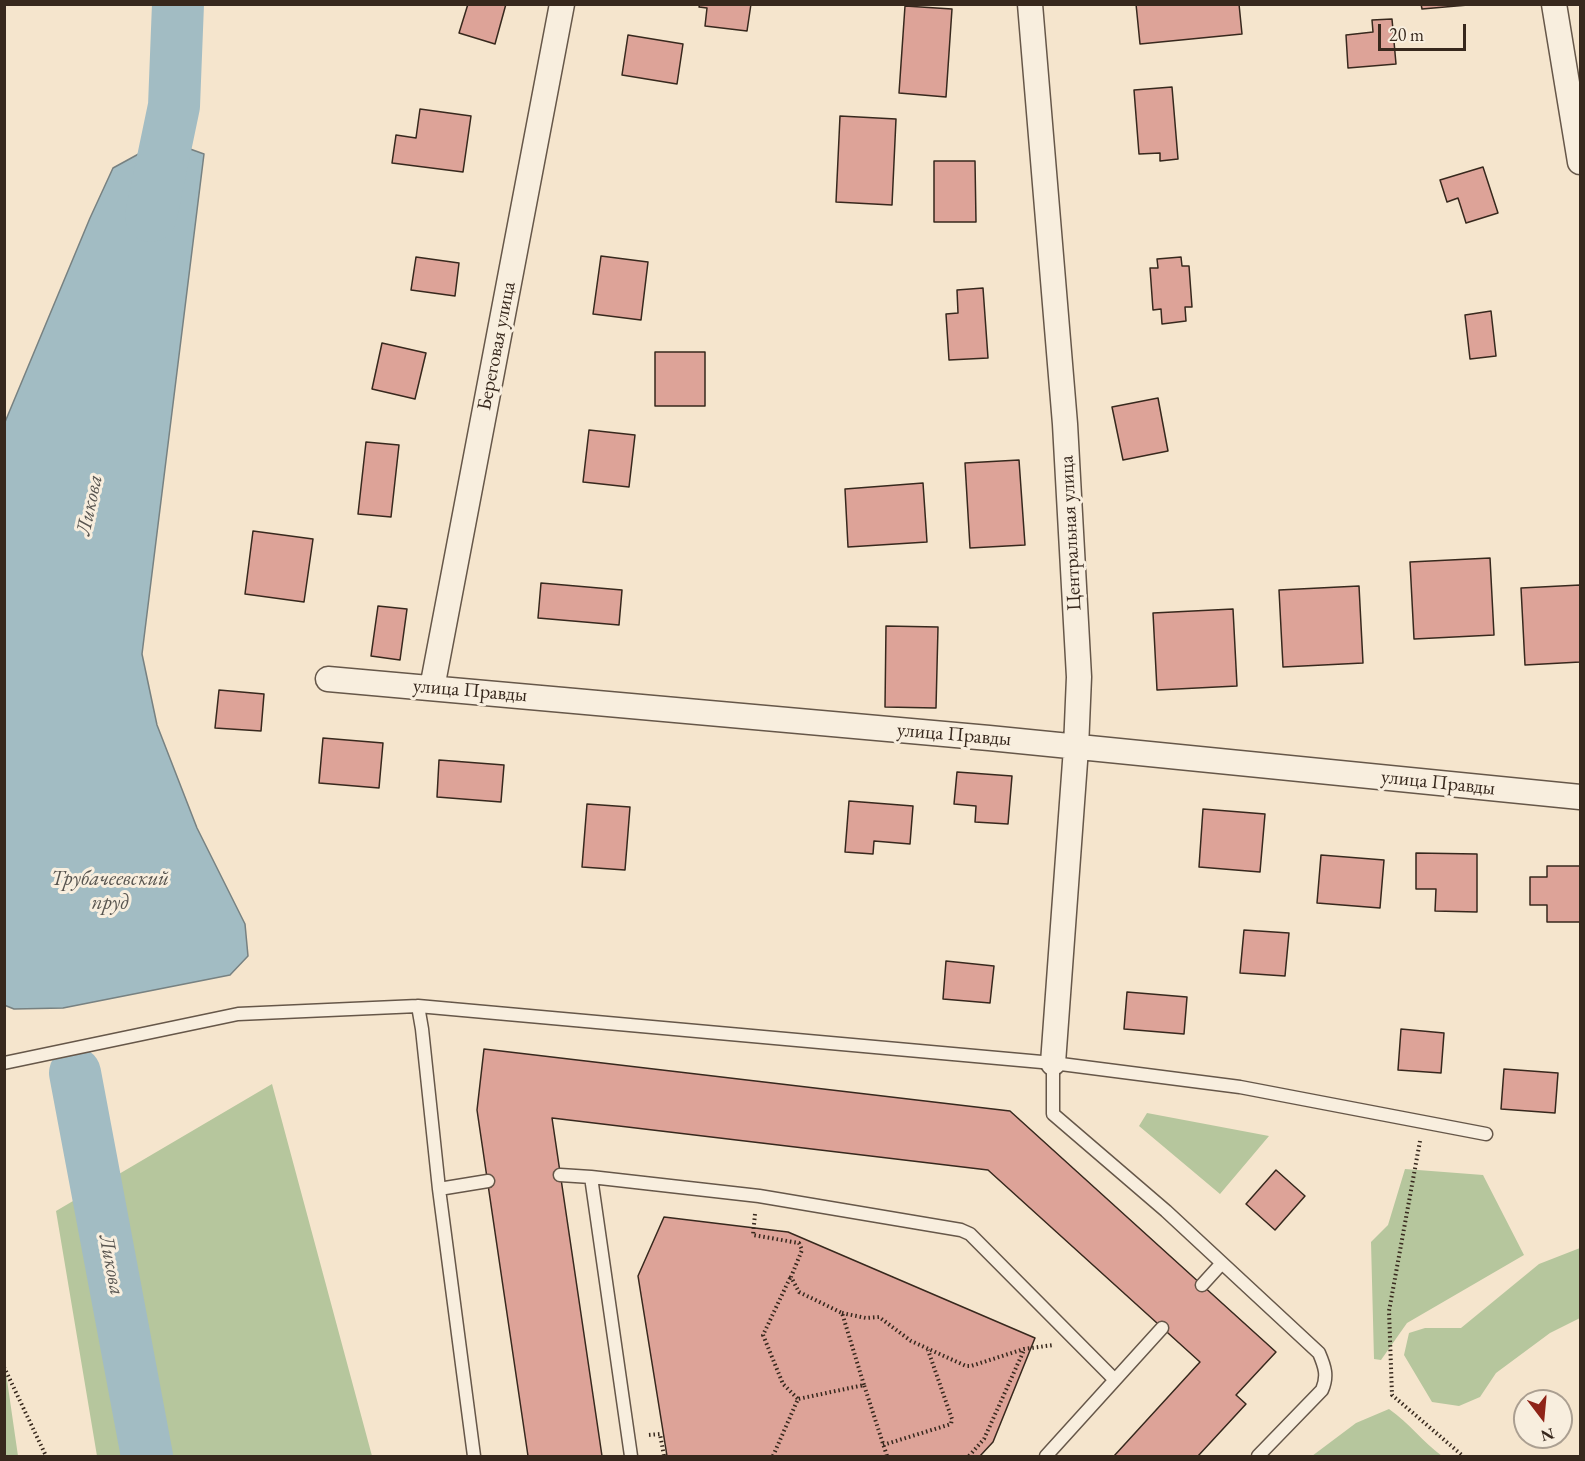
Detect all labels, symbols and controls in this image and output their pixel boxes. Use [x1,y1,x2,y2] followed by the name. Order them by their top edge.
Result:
[1381,12,1470,50] scale bar
[1389,23,1424,46] text: 20 m
[473,280,521,412] street label: Береговая улица
[1055,455,1087,611] street label: Центральная улица
[71,473,109,537] water label: Ликова
[412,674,528,708] street label: улица Правды
[896,718,1012,752] street label: улица Правды
[1380,765,1496,801] street label: улица Правды
[51,866,169,916] water label: Трубачеевский пруд
[93,1233,129,1297] water label: Ликова
[1513,1389,1573,1449] north arrow
[1538,1423,1557,1447] text: N

